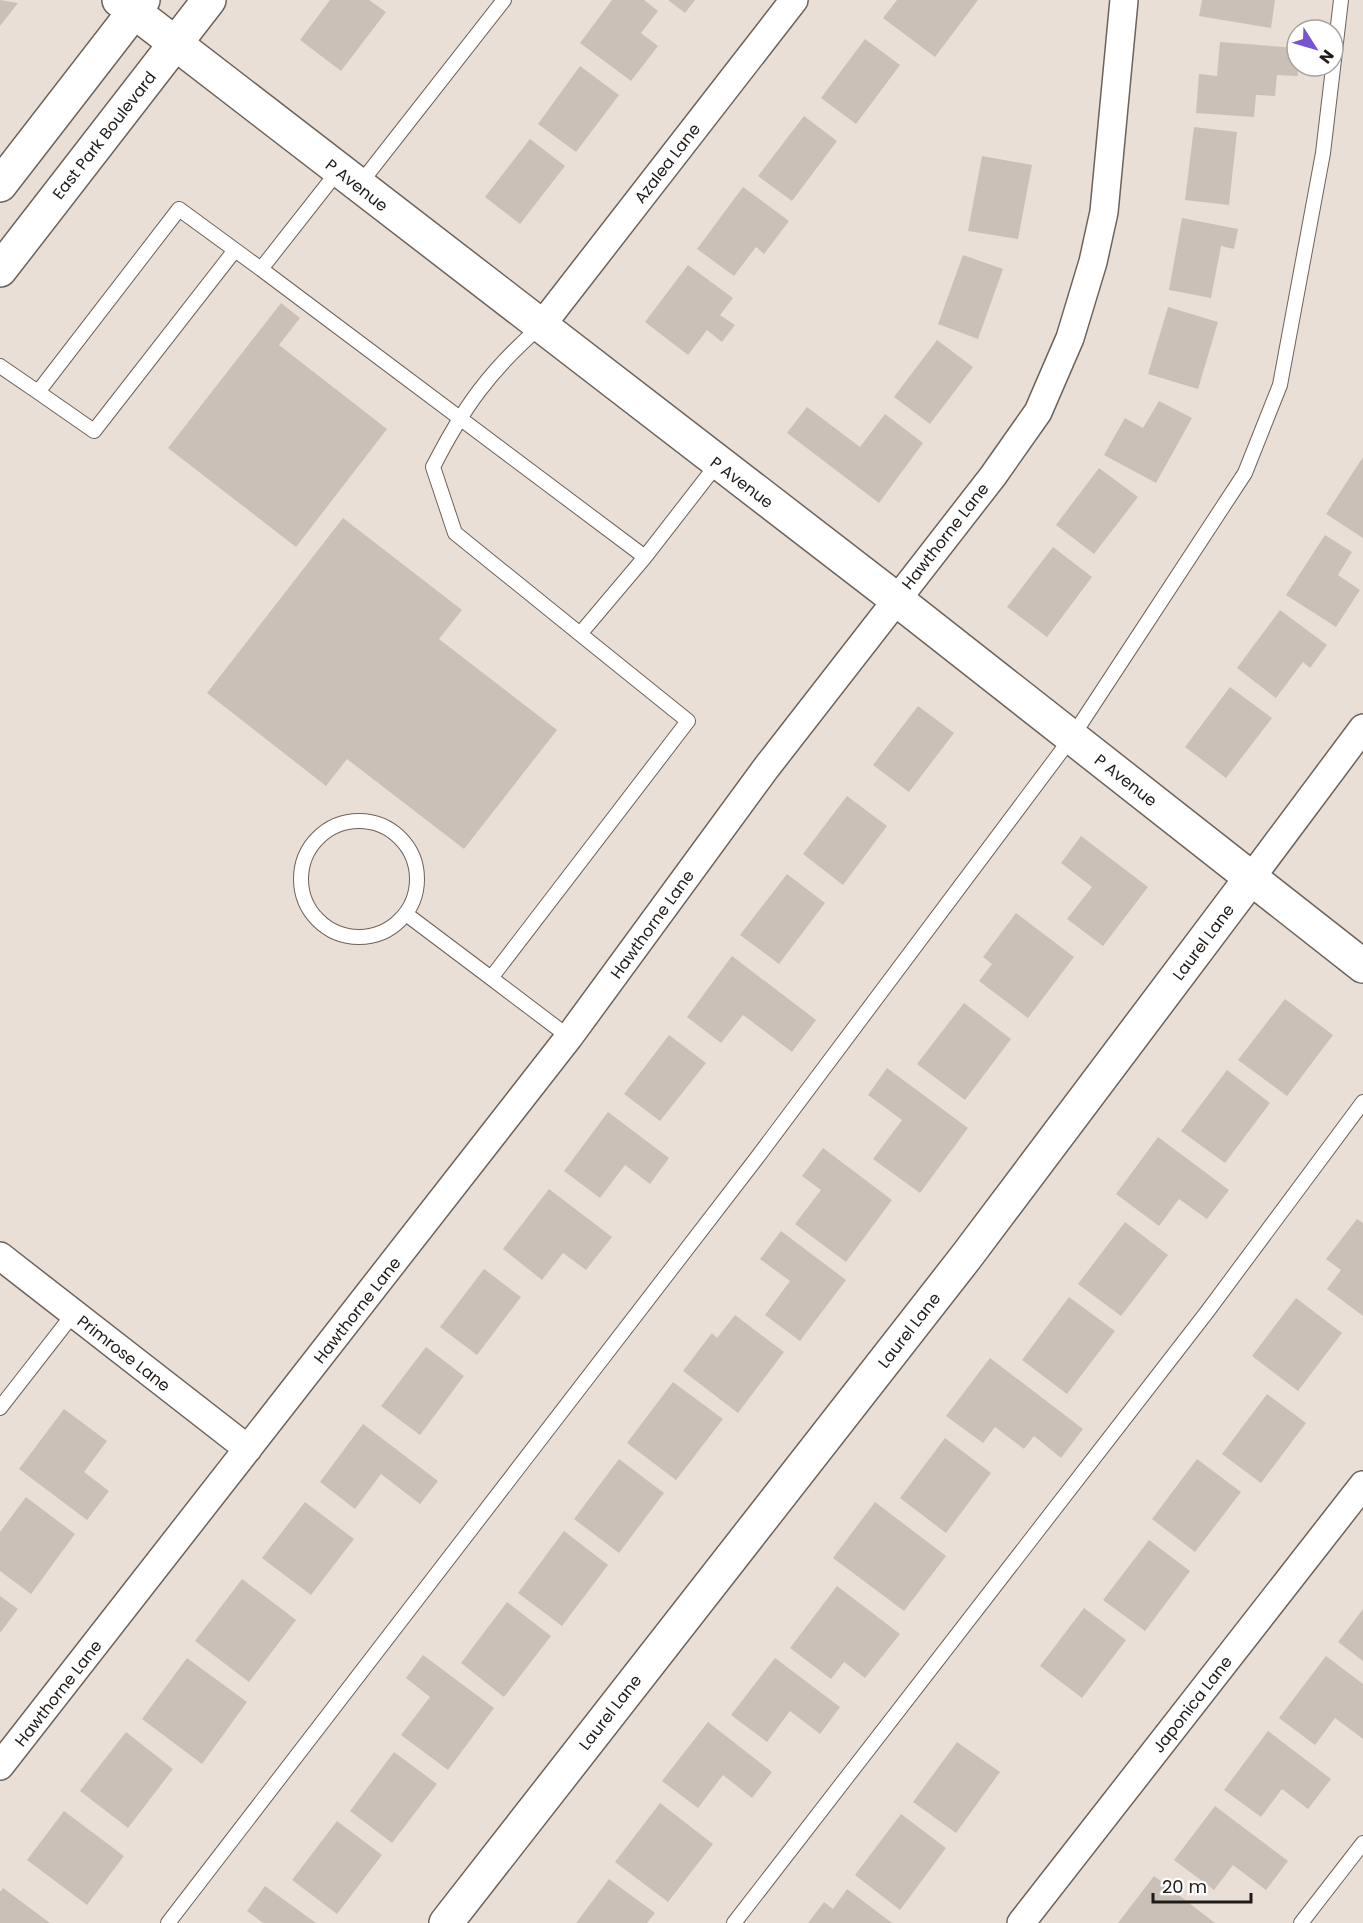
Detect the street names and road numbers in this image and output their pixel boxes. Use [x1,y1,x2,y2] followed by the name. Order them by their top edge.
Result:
[47,66,162,204] street label: East Park Boulevard
[629,118,706,208] street label: Azalea Lane
[321,154,393,217] street label: P Avenue
[705,451,778,514] street label: P Avenue
[896,478,994,594] street label: Hawthorne Lane
[1090,749,1162,812] street label: P Avenue
[605,865,700,983] street label: Hawthorne Lane
[1167,899,1240,985] street label: Laurel Lane
[308,1252,406,1368] street label: Hawthorne Lane
[873,1288,946,1373] street label: Laurel Lane
[72,1310,175,1397] street label: Primrose Lane
[9,1635,107,1751] street label: Hawthorne Lane
[1147,1651,1238,1758] street label: Japonica Lane
[574,1670,647,1755] street label: Laurel Lane

